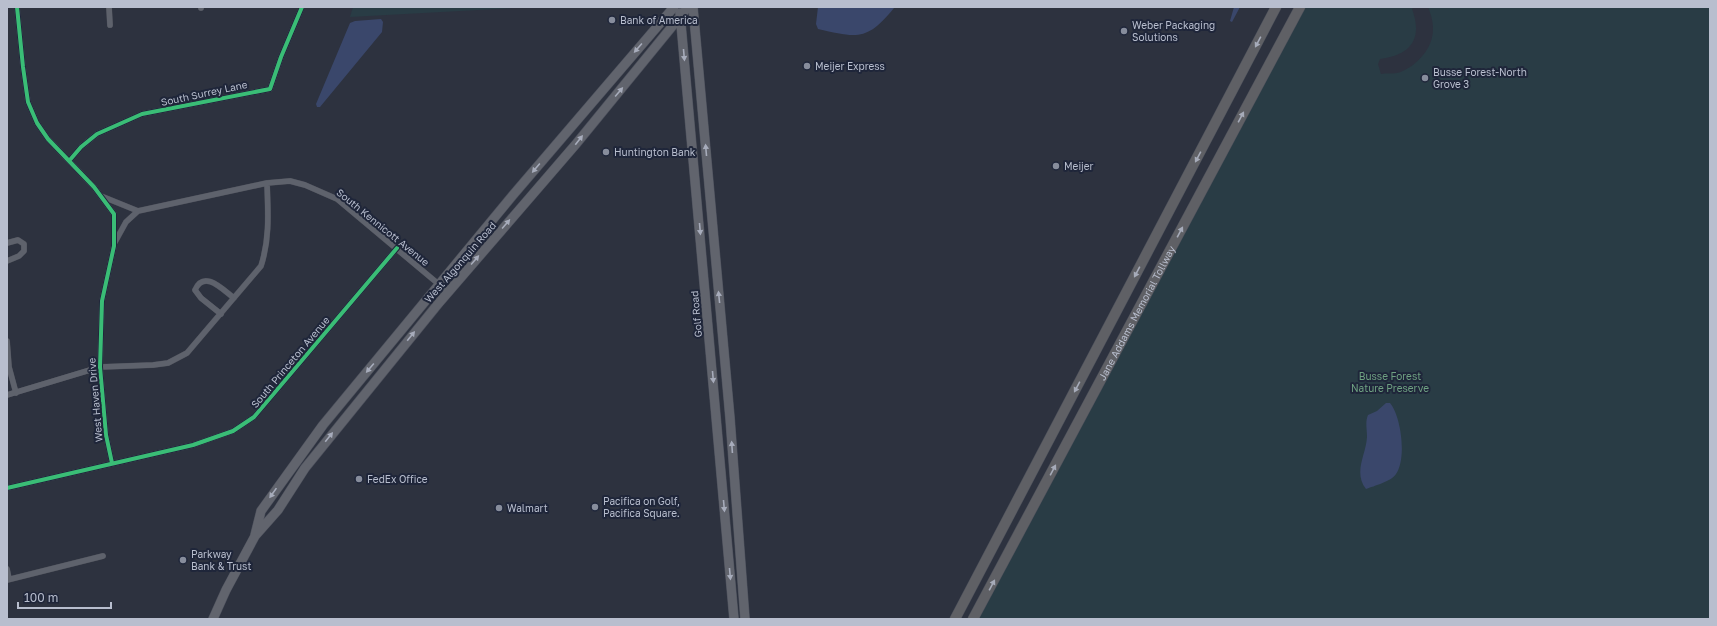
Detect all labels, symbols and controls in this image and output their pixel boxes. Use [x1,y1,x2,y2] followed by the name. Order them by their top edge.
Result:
[620,14,698,26] place label: Bank of America
[607,15,617,25] marker: Bank of America
[1132,19,1215,43] place label: Weber Packaging Solutions
[1119,26,1129,36] marker: Weber Packaging Solutions
[1255,36,1261,47] one-way arrow
[634,43,643,53] one-way arrow
[681,49,687,61] one-way arrow
[815,60,885,72] place label: Meijer Express
[802,61,812,71] marker: Meijer Express
[1433,66,1527,90] place label: Busse Forest-North Grove 3
[1420,73,1430,83] marker: Busse Forest-North Grove 3
[160,78,249,108] street label: South Surrey Lane
[615,86,624,97] one-way arrow
[1238,111,1244,123] one-way arrow
[575,134,584,145] one-way arrow
[702,144,709,156] one-way arrow
[614,146,696,158] place label: Huntington Bank
[601,147,611,157] marker: Huntington Bank
[1194,151,1201,162] one-way arrow
[1064,160,1094,172] place label: Meijer
[1051,161,1061,171] marker: Meijer
[532,162,541,173] one-way arrow
[334,186,432,268] street label: South Kennicott Avenue
[422,219,498,305] street label: West Algonquin Road
[502,219,511,230] one-way arrow
[696,223,703,235] one-way arrow
[1177,226,1183,237] one-way arrow
[1096,243,1178,382] street label: Jane Addams Memorial Tollway
[471,255,480,266] one-way arrow
[1134,266,1140,278] one-way arrow
[688,290,704,338] street label: Golf Road
[715,291,722,303] one-way arrow
[248,314,332,410] street label: South Princeton Avenue
[407,331,416,342] one-way arrow
[85,357,105,443] street label: West Haven Drive
[366,363,375,374] one-way arrow
[709,370,716,383] one-way arrow
[1351,370,1429,394] park label: Busse Forest Nature Preserve
[1074,381,1080,393] one-way arrow
[325,432,333,443] one-way arrow
[728,441,735,453] one-way arrow
[1050,464,1056,476] one-way arrow
[367,473,428,485] place label: FedEx Office
[354,474,364,484] marker: FedEx Office
[269,488,277,498] one-way arrow
[603,495,680,519] place label: Pacifica on Golf, Pacifica Square.
[721,500,728,512] one-way arrow
[507,502,548,514] place label: Walmart
[590,502,600,512] marker: Pacifica on Golf, Pacifica Square.
[494,503,504,513] marker: Walmart
[191,548,251,572] place label: Parkway Bank & Trust
[178,555,188,565] marker: Parkway Bank & Trust
[727,568,734,580] one-way arrow
[988,579,995,590] one-way arrow
[18,584,111,610] scale bar
[24,590,58,605] text: 100 m

